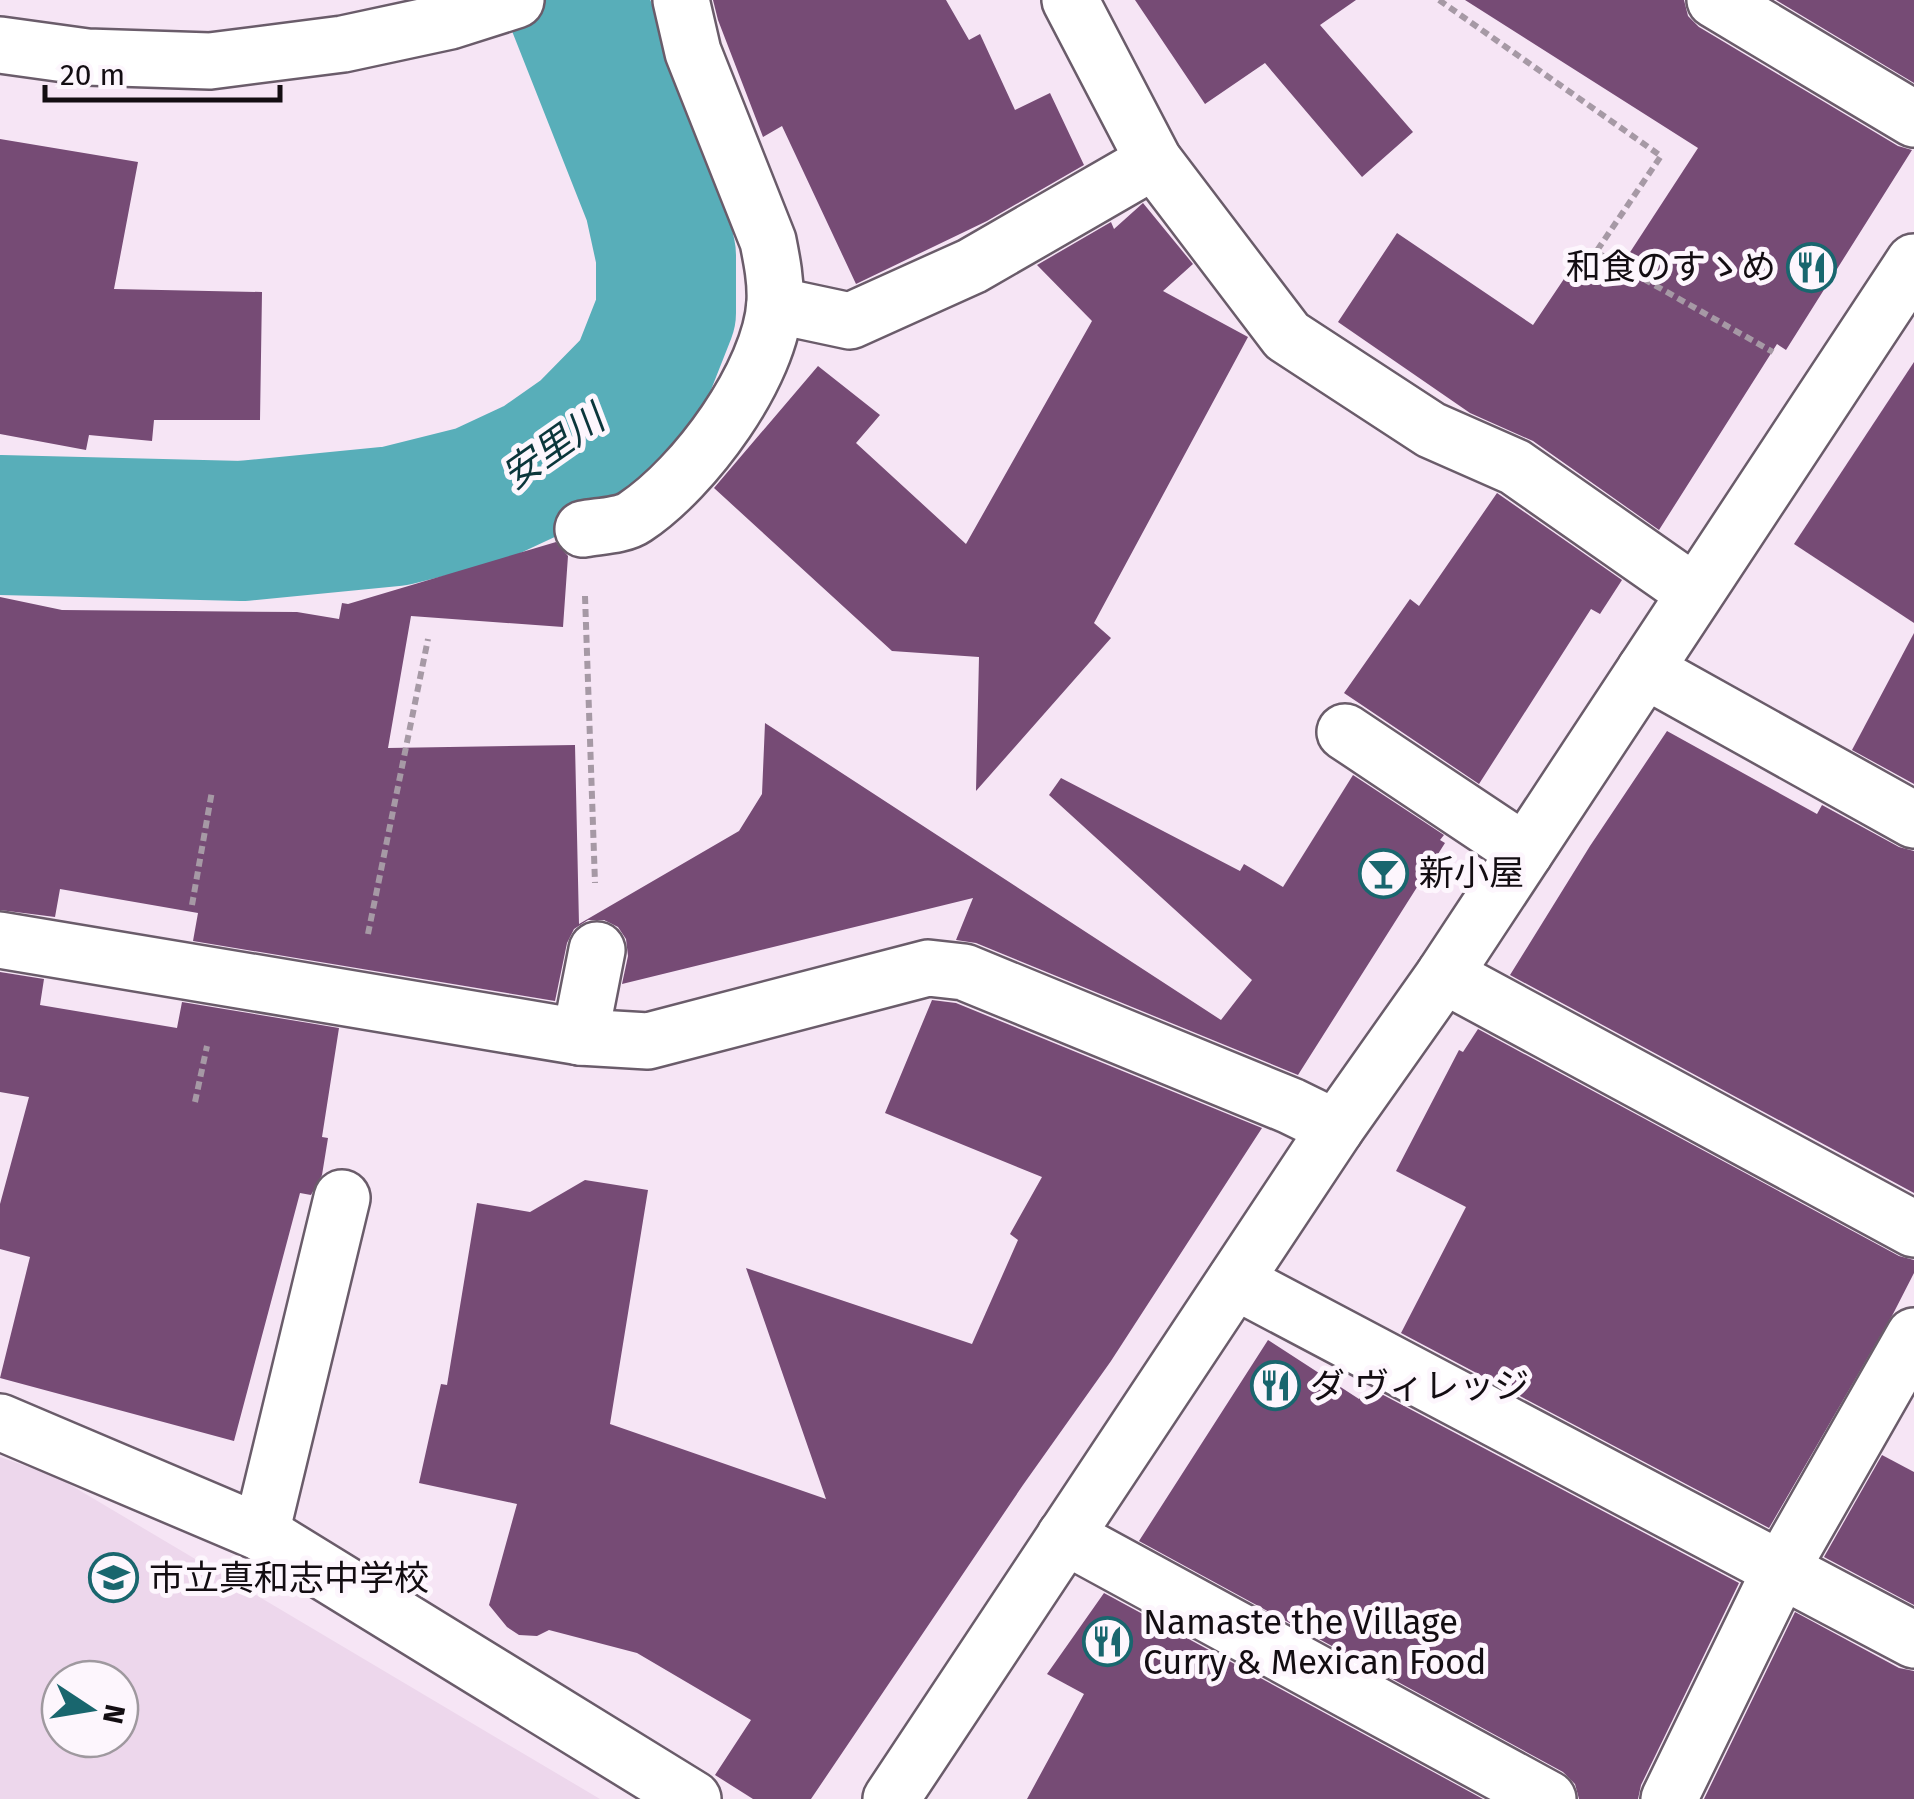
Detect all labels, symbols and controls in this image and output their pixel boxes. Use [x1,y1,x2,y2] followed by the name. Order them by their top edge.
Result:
[45,40,280,102] scale bar
[60,57,125,93] text: 20 m
[1785,241,1837,293] restaurant icon: 和食のすゝめ
[1566,246,1776,288] place label: 和食のすゝめ
[493,393,616,499] water label: 安里川
[1358,847,1410,899] bar icon: 新小屋
[1419,852,1524,894] place label: 新小屋
[1249,1360,1301,1412] restaurant icon: ダ ヴィレッジ
[1310,1365,1529,1407] place label: ダ ヴィレッジ
[88,1552,140,1604] school or university icon: 市立真和志中学校
[149,1557,429,1599] place label: 市立真和志中学校
[1143,1601,1487,1683] place label: Namaste the Village Curry & Mexican Food
[1082,1616,1134,1668] restaurant icon: Namaste the Village Curry & Mexican Food
[40,1659,140,1759] north arrow
[96,1702,132,1727] text: N

